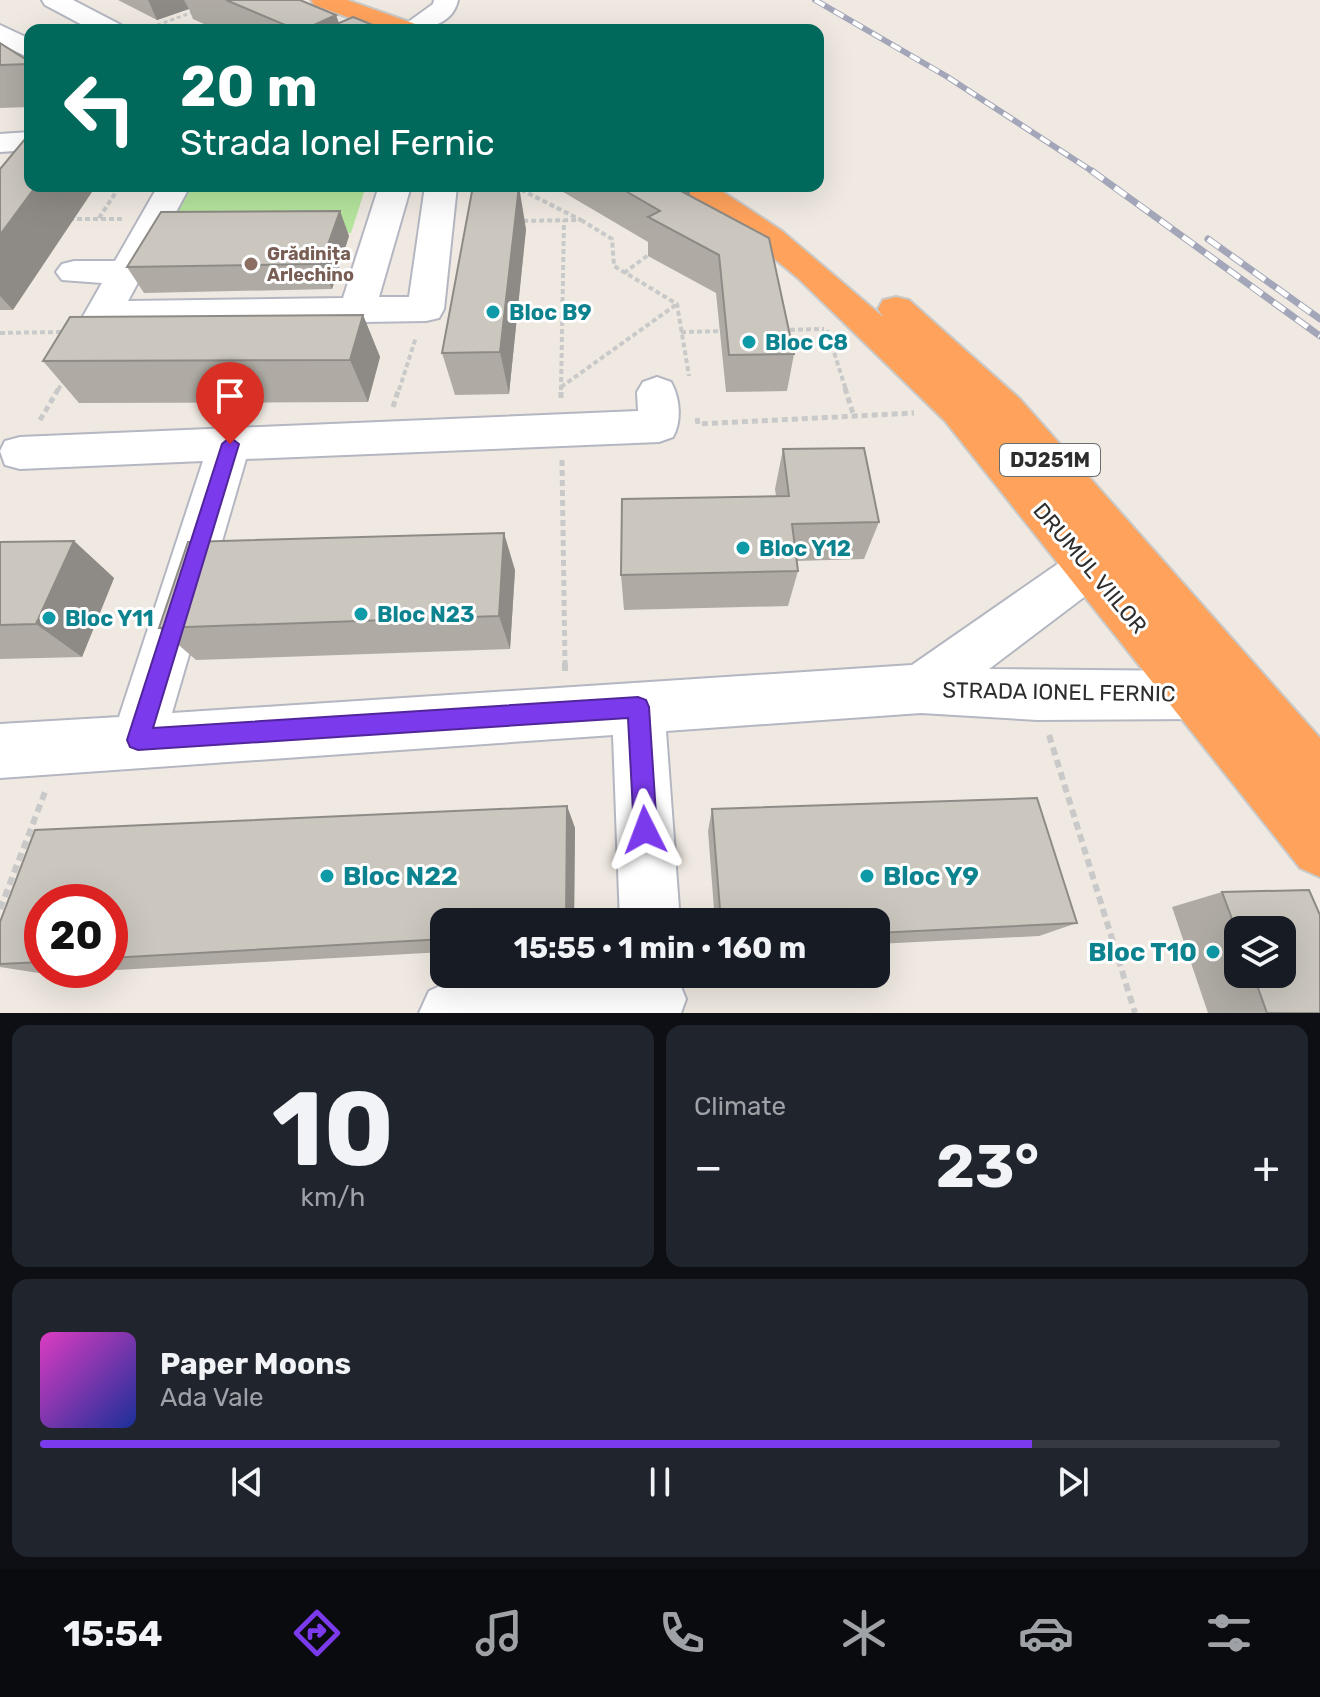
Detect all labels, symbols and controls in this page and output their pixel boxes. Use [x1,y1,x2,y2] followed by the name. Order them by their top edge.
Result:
[180,54,318,120] text: 20 m
[48,56,152,160] icon: left
[180,121,495,164] text: Strada Ionel Fernic
[267,243,354,286] place label: Grădinița Arlechino
[242,255,260,273] marker: Grădinița Arlechino
[509,299,591,326] place label: Bloc B9
[484,303,502,321] marker: Bloc B9
[765,329,848,356] place label: Bloc C8
[740,333,758,351] marker: Bloc C8
[196,362,264,444] pin
[208,374,252,418] icon: arrive
[1000,444,1100,476] road number: DJ251M
[1027,497,1153,639] street label: DRUMUL VIILOR
[759,535,851,562] place label: Bloc Y12
[734,539,752,557] marker: Bloc Y12
[377,601,475,628] place label: Bloc N23
[65,605,154,632] place label: Bloc Y11
[352,605,370,623] marker: Bloc N23
[40,609,58,627] marker: Bloc Y11
[942,676,1176,708] street label: STRADA IONEL FERNIC
[603,788,687,872] position arrow
[343,861,458,892] place label: Bloc N22
[883,861,979,892] place label: Bloc Y9
[318,867,336,885] marker: Bloc N22
[858,867,876,885] marker: Bloc Y9
[24,884,128,988] speed limit sign: 20
[1224,916,1296,988] map controls
[1224,916,1296,988] button: layers
[514,930,806,966] text: 15:55 · 1 min · 160 m
[1088,937,1197,968] place label: Bloc T10
[1204,943,1222,961] marker: Bloc T10
[272,1068,394,1191] text: 10
[694,1091,786,1122] text: Climate
[936,1131,1039,1202] text: 23°
[694,1141,723,1193] text: −
[1253,1141,1280,1193] text: +
[301,1182,365,1213] text: km/h
[160,1346,351,1382] text: Paper Moons
[160,1382,264,1413] text: Ada Vale
[225,1460,269,1504] icon: previous
[638,1460,682,1504] icon: pause
[1051,1460,1095,1504] icon: next
[289,1605,345,1661] icon: directions
[471,1605,527,1661] icon: music
[654,1605,710,1661] icon: phone
[836,1605,892,1661] icon: climate
[1018,1605,1074,1661] icon: car
[1201,1605,1257,1661] icon: filters
[63,1612,163,1655] text: 15:54

